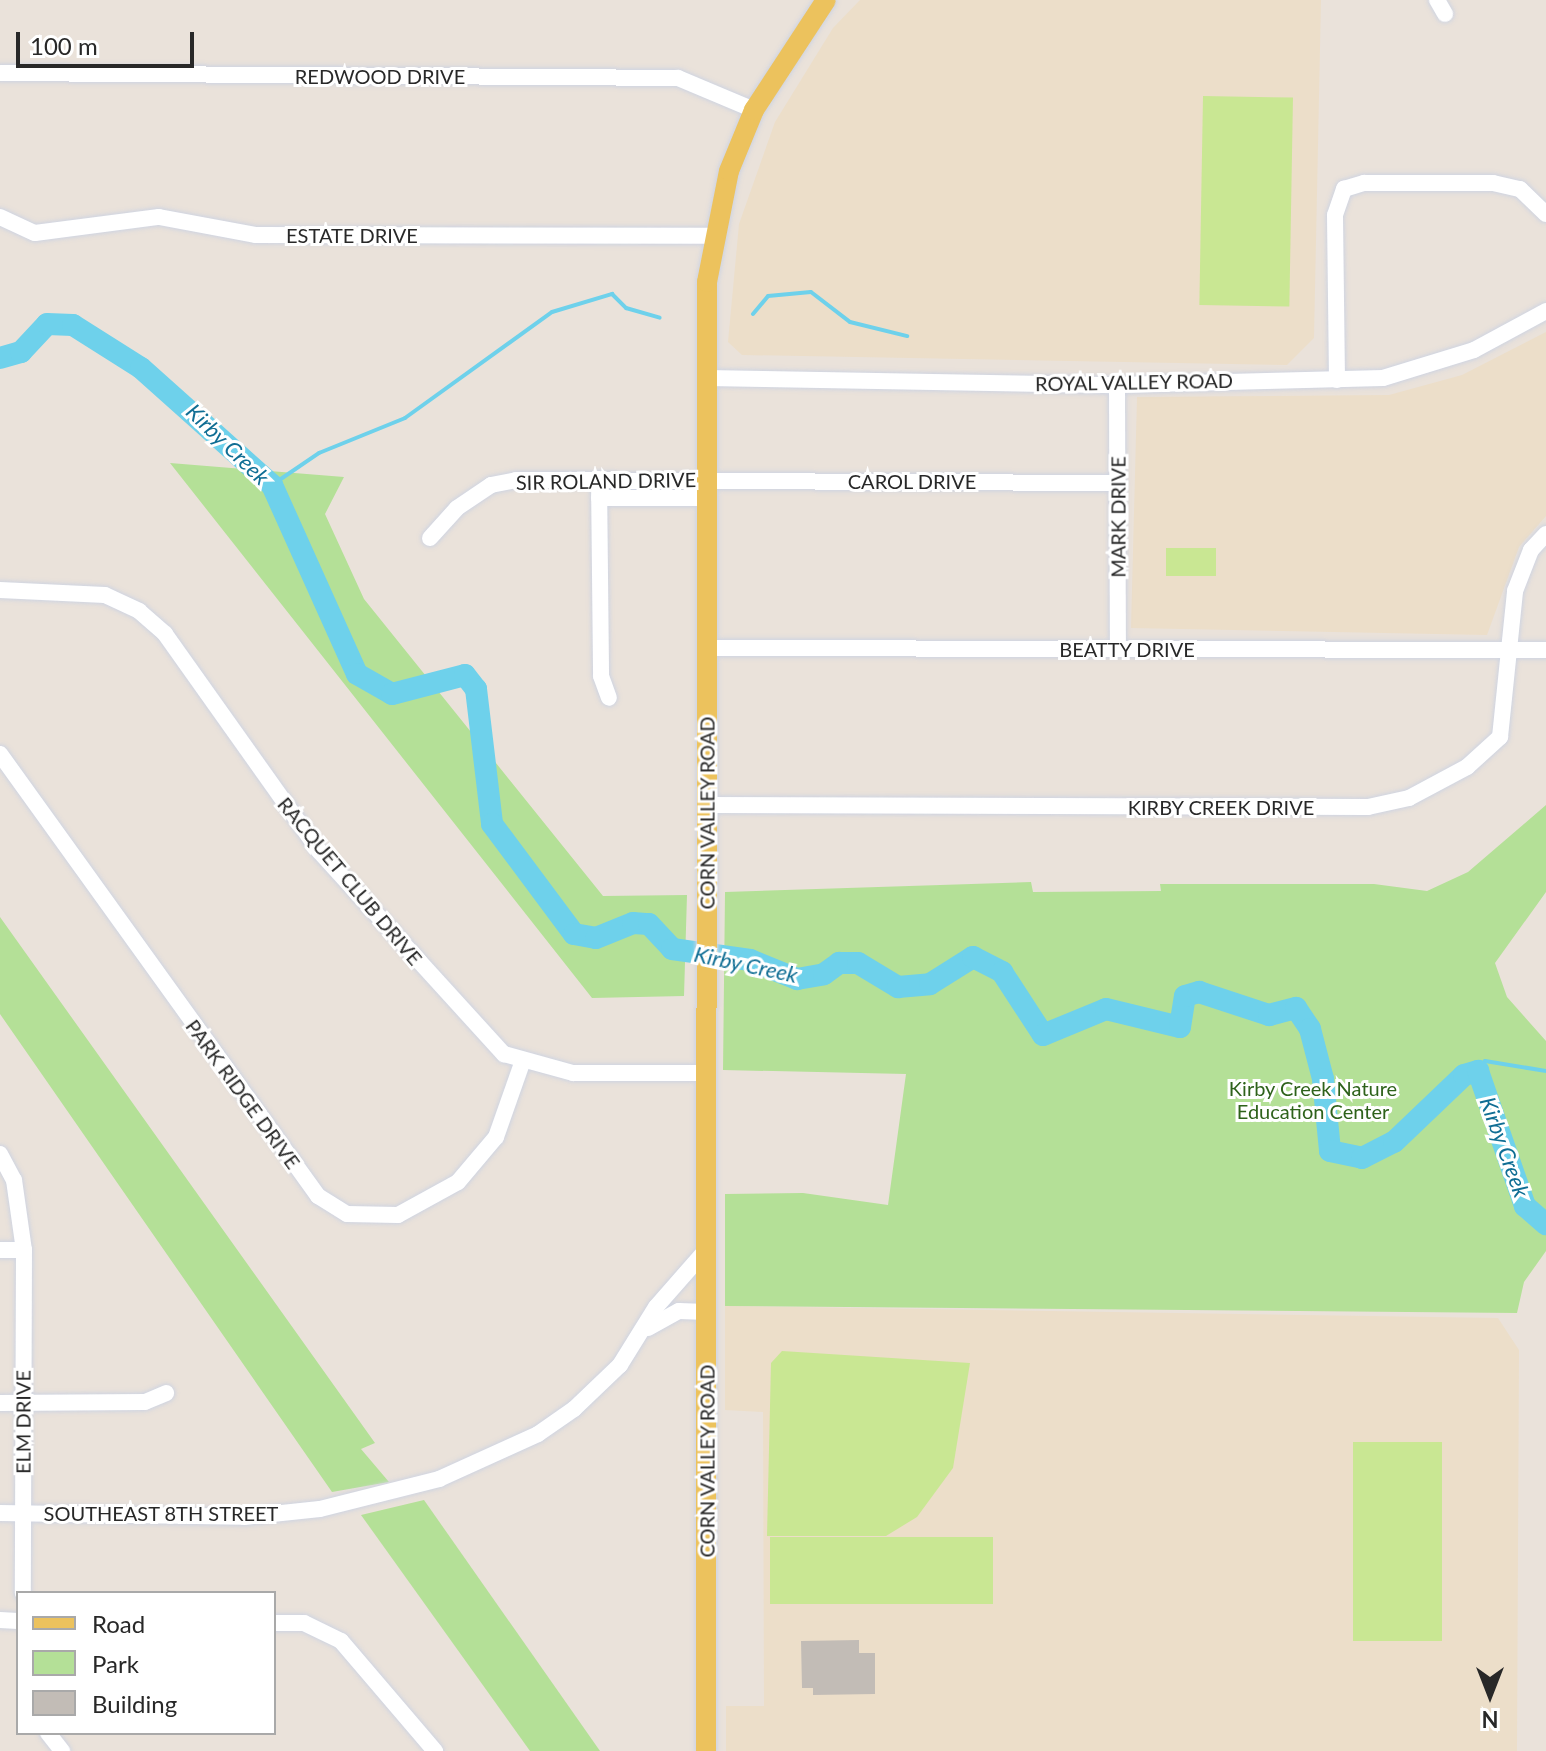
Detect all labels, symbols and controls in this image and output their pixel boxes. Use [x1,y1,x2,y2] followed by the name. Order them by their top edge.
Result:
[20,16,198,66] scale bar
[30,31,98,60] text: 100 m
[295,64,465,88] street label: REDWOOD DRIVE
[286,223,418,247] street label: ESTATE DRIVE
[1034,368,1234,396] street label: ROYAL VALLEY ROAD
[181,398,275,490] water label: Kirby Creek
[1106,456,1130,578] street label: MARK DRIVE
[516,467,696,495] street label: SIR ROLAND DRIVE
[847,469,977,493] street label: CAROL DRIVE
[1059,637,1195,661] street label: BEATTY DRIVE
[695,716,719,910] street label: CORN VALLEY ROAD
[273,792,427,970] street label: RACQUET CLUB DRIVE
[1127,795,1315,819] street label: KIRBY CREEK DRIVE
[692,940,800,988] water label: Kirby Creek
[181,1015,305,1173] street label: PARK RIDGE DRIVE
[1229,1076,1397,1123] park label: Kirby Creek Nature Education Center
[1475,1093,1535,1201] water label: Kirby Creek
[695,1364,719,1558] street label: CORN VALLEY ROAD
[11,1370,35,1474] street label: ELM DRIVE
[43,1501,279,1525] street label: SOUTHEAST 8TH STREET
[16,1591,276,1735] legend
[92,1609,145,1638] text: Road
[92,1649,139,1678] text: Park
[1450,1655,1530,1735] north arrow
[92,1689,177,1718] text: Building
[1482,1706,1498,1733] text: N

